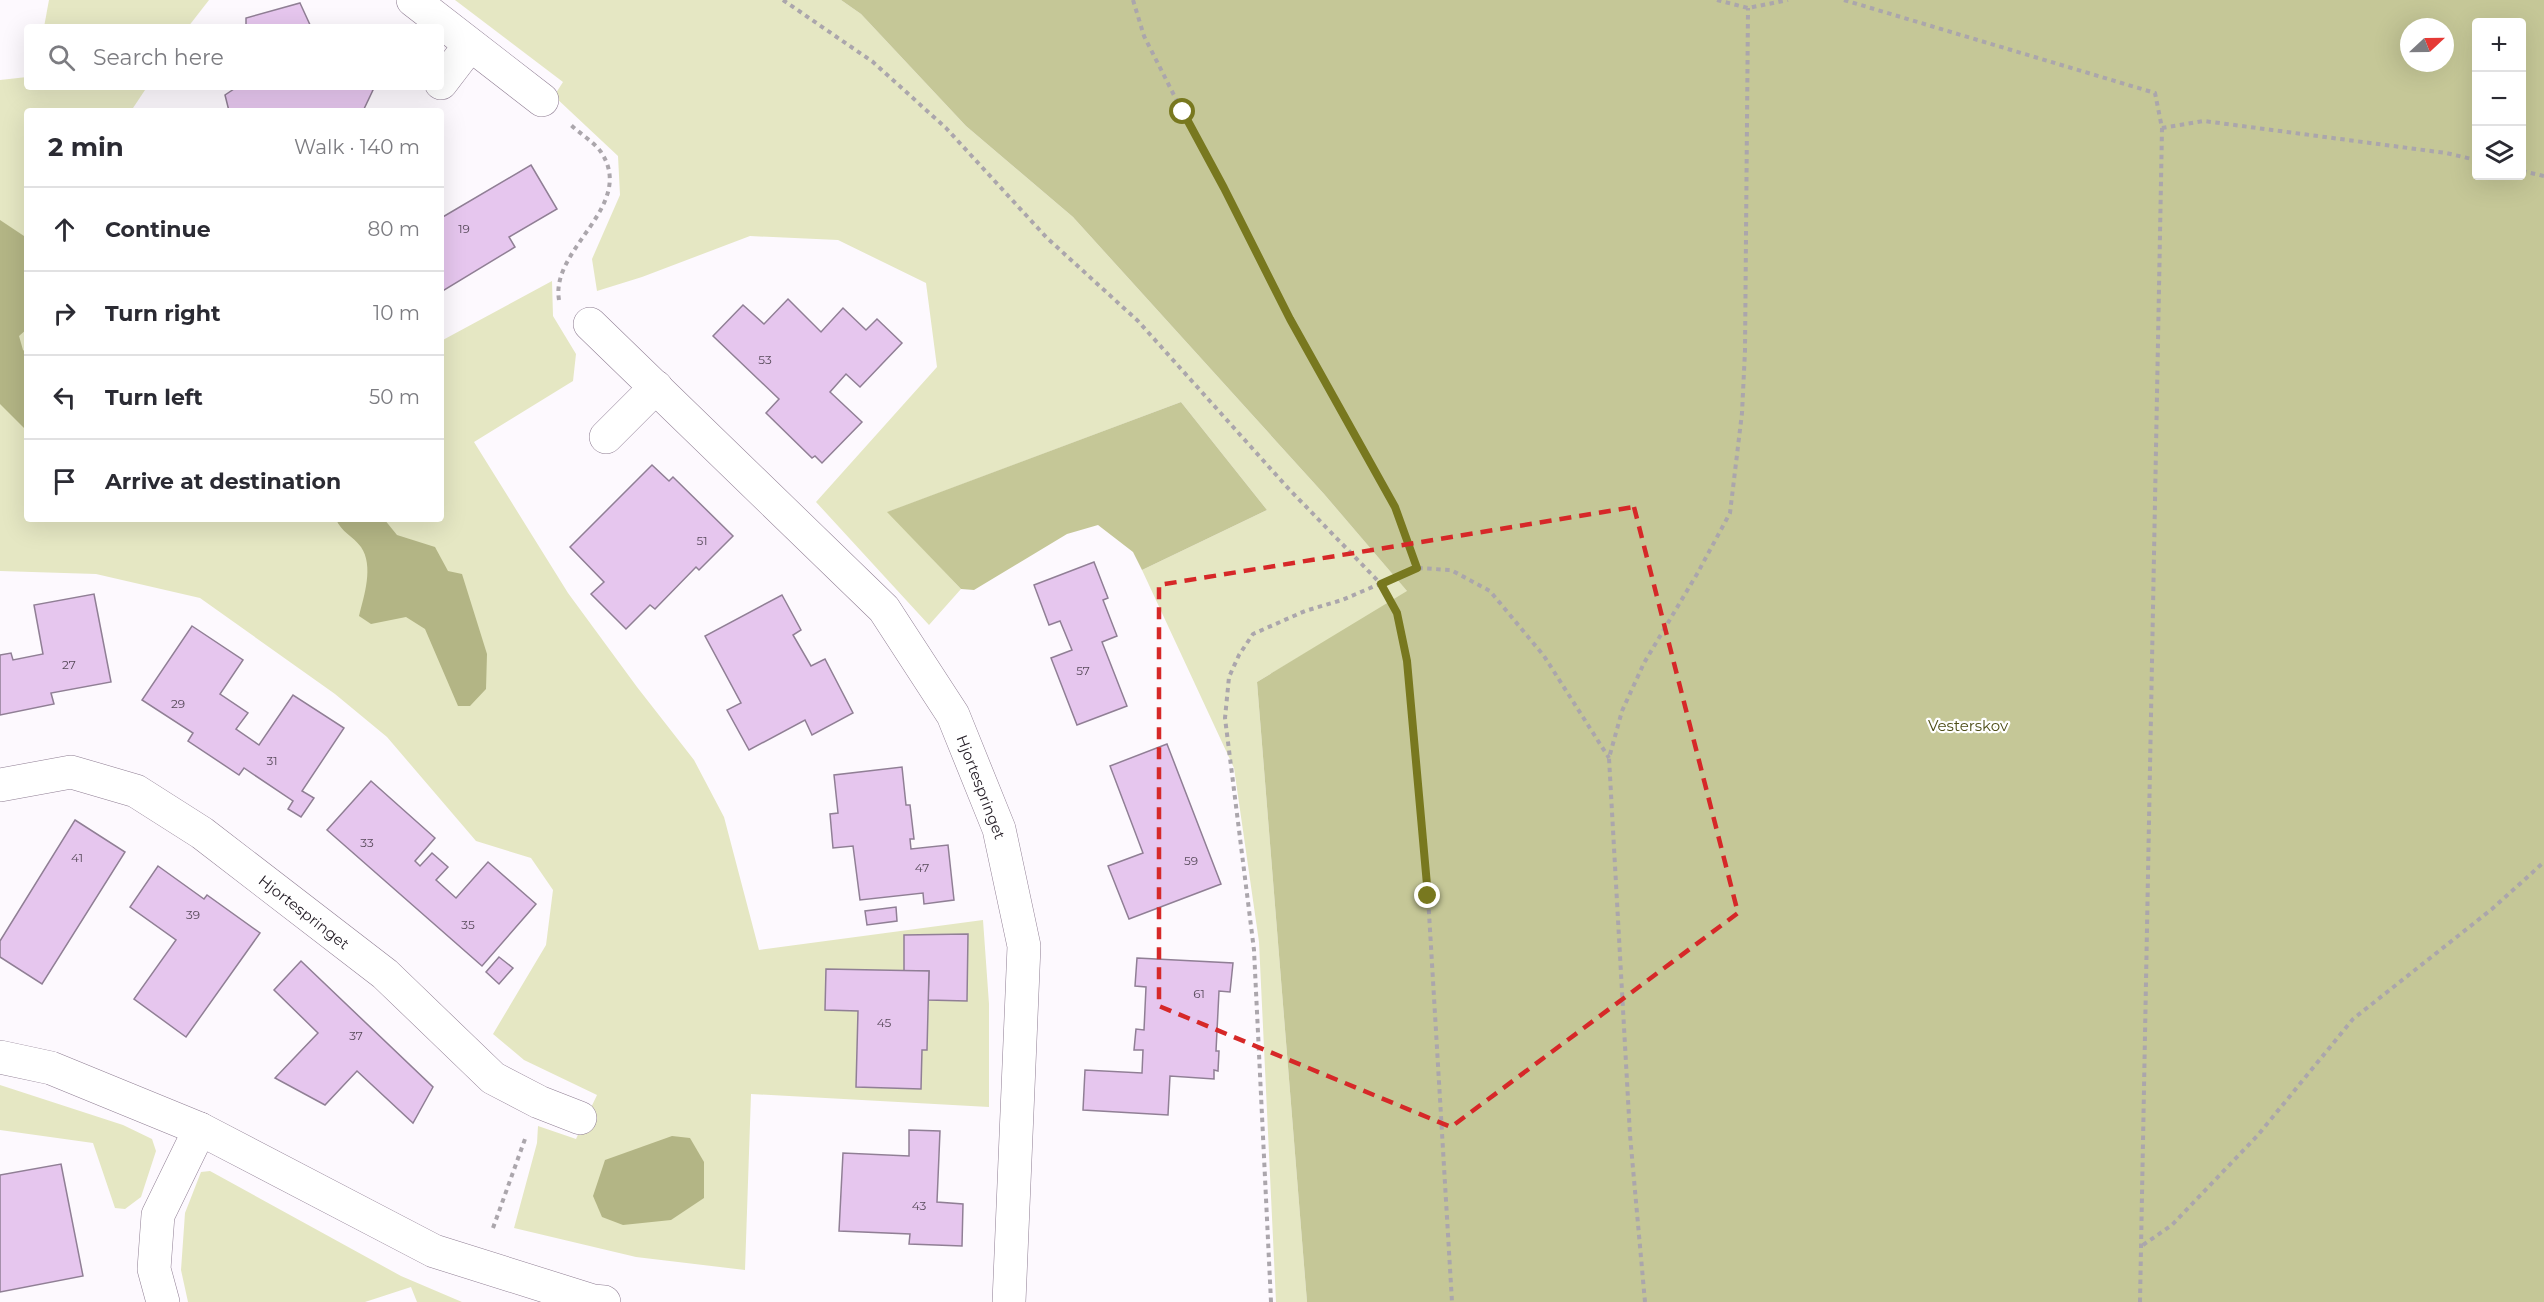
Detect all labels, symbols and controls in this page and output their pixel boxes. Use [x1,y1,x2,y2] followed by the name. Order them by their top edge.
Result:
[2400,18,2454,72] north arrow
[2472,18,2526,180] map controls
[2472,18,2526,72] button: +
[24,24,444,90] search box
[45,41,78,74] icon: search
[93,44,224,71] text: Search here
[2472,72,2526,126] button: −
[1169,98,1195,124] route start
[2472,126,2526,180] button: layers
[48,131,124,163] text: 2 min
[294,135,420,159] text: Walk · 140 m
[48,213,81,246] icon: ahead
[105,216,211,243] text: Continue
[368,217,420,241] text: 80 m
[458,221,470,236] house number: 19
[48,297,81,330] icon: right
[105,300,220,327] text: Turn right
[373,301,420,325] text: 10 m
[758,352,772,367] house number: 53
[48,381,81,414] icon: left
[105,384,203,411] text: Turn left
[369,385,420,409] text: 50 m
[48,465,81,498] icon: arrive
[105,468,341,495] text: Arrive at destination
[696,533,708,548] house number: 51
[62,657,76,672] house number: 27
[1076,663,1090,678] house number: 57
[171,696,185,711] house number: 29
[1928,716,2009,735] park label: Vesterskov
[952,732,1010,842] street label: Hjortespringet
[266,753,278,768] house number: 31
[360,835,374,850] house number: 33
[71,850,83,865] house number: 41
[1184,853,1198,868] house number: 59
[915,860,929,875] house number: 47
[255,871,353,953] street label: Hjortespringet
[1414,882,1440,908] route end
[186,907,200,922] house number: 39
[461,917,475,932] house number: 35
[1193,986,1205,1001] house number: 61
[877,1015,892,1030] house number: 45
[349,1028,363,1043] house number: 37
[912,1198,926,1213] house number: 43

